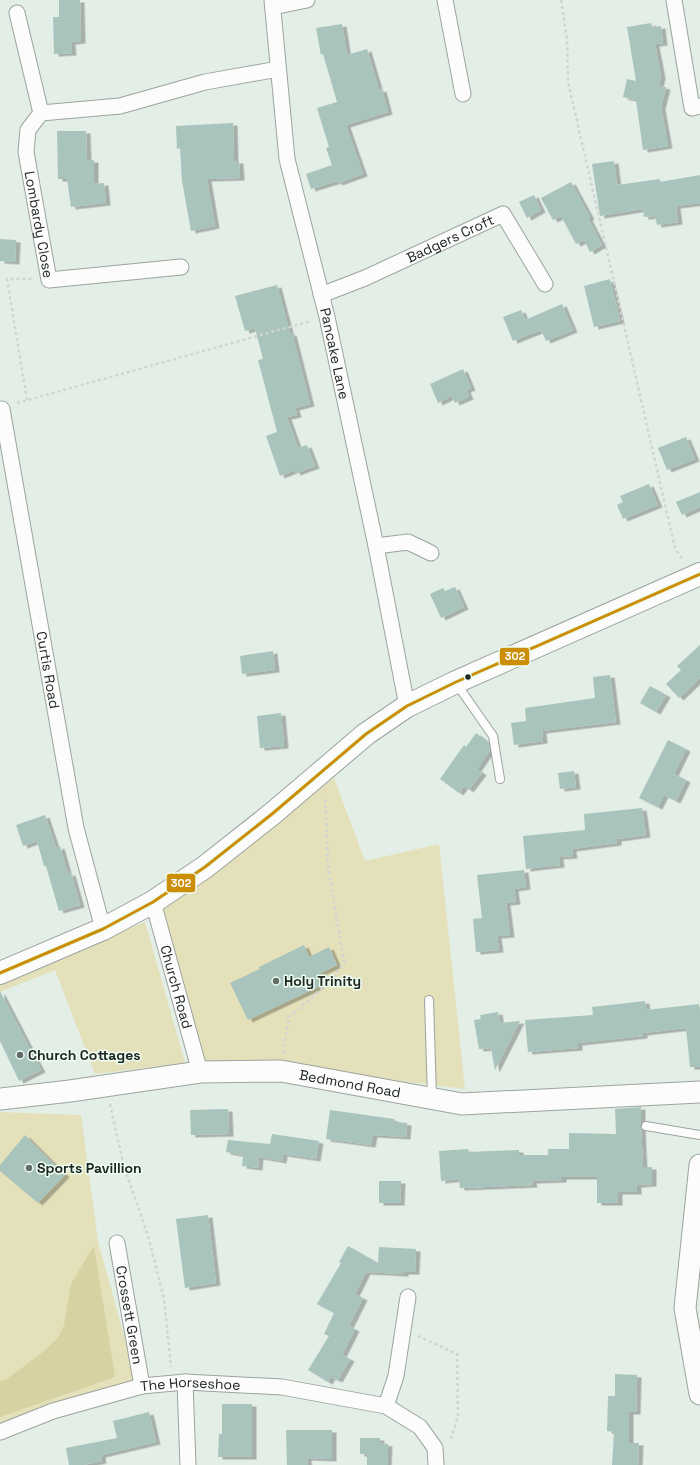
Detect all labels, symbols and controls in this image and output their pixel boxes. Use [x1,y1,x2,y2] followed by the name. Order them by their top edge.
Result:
[21,170,57,279] street label: Lombardy Close
[403,210,497,267] street label: Badgers Croft
[316,306,353,401] street label: Pancake Lane
[32,630,64,710] street label: Curtis Road
[499,647,530,666] line badge: 302
[505,649,526,663] text: 302
[463,672,473,682] unlabelled marker
[166,873,196,893] line badge: 302
[171,876,192,890] text: 302
[156,943,197,1031] street label: Church Road
[284,972,361,990] place label: Holy Trinity
[271,976,281,986] marker: Holy Trinity
[28,1046,141,1064] place label: Church Cottages
[15,1050,25,1060] marker: Church Cottages
[298,1065,402,1102] street label: Bedmond Road
[37,1159,142,1177] place label: Sports Pavillion
[24,1163,34,1173] marker: Sports Pavillion
[112,1264,147,1366] street label: Crossett Green
[140,1373,241,1395] street label: The Horseshoe

